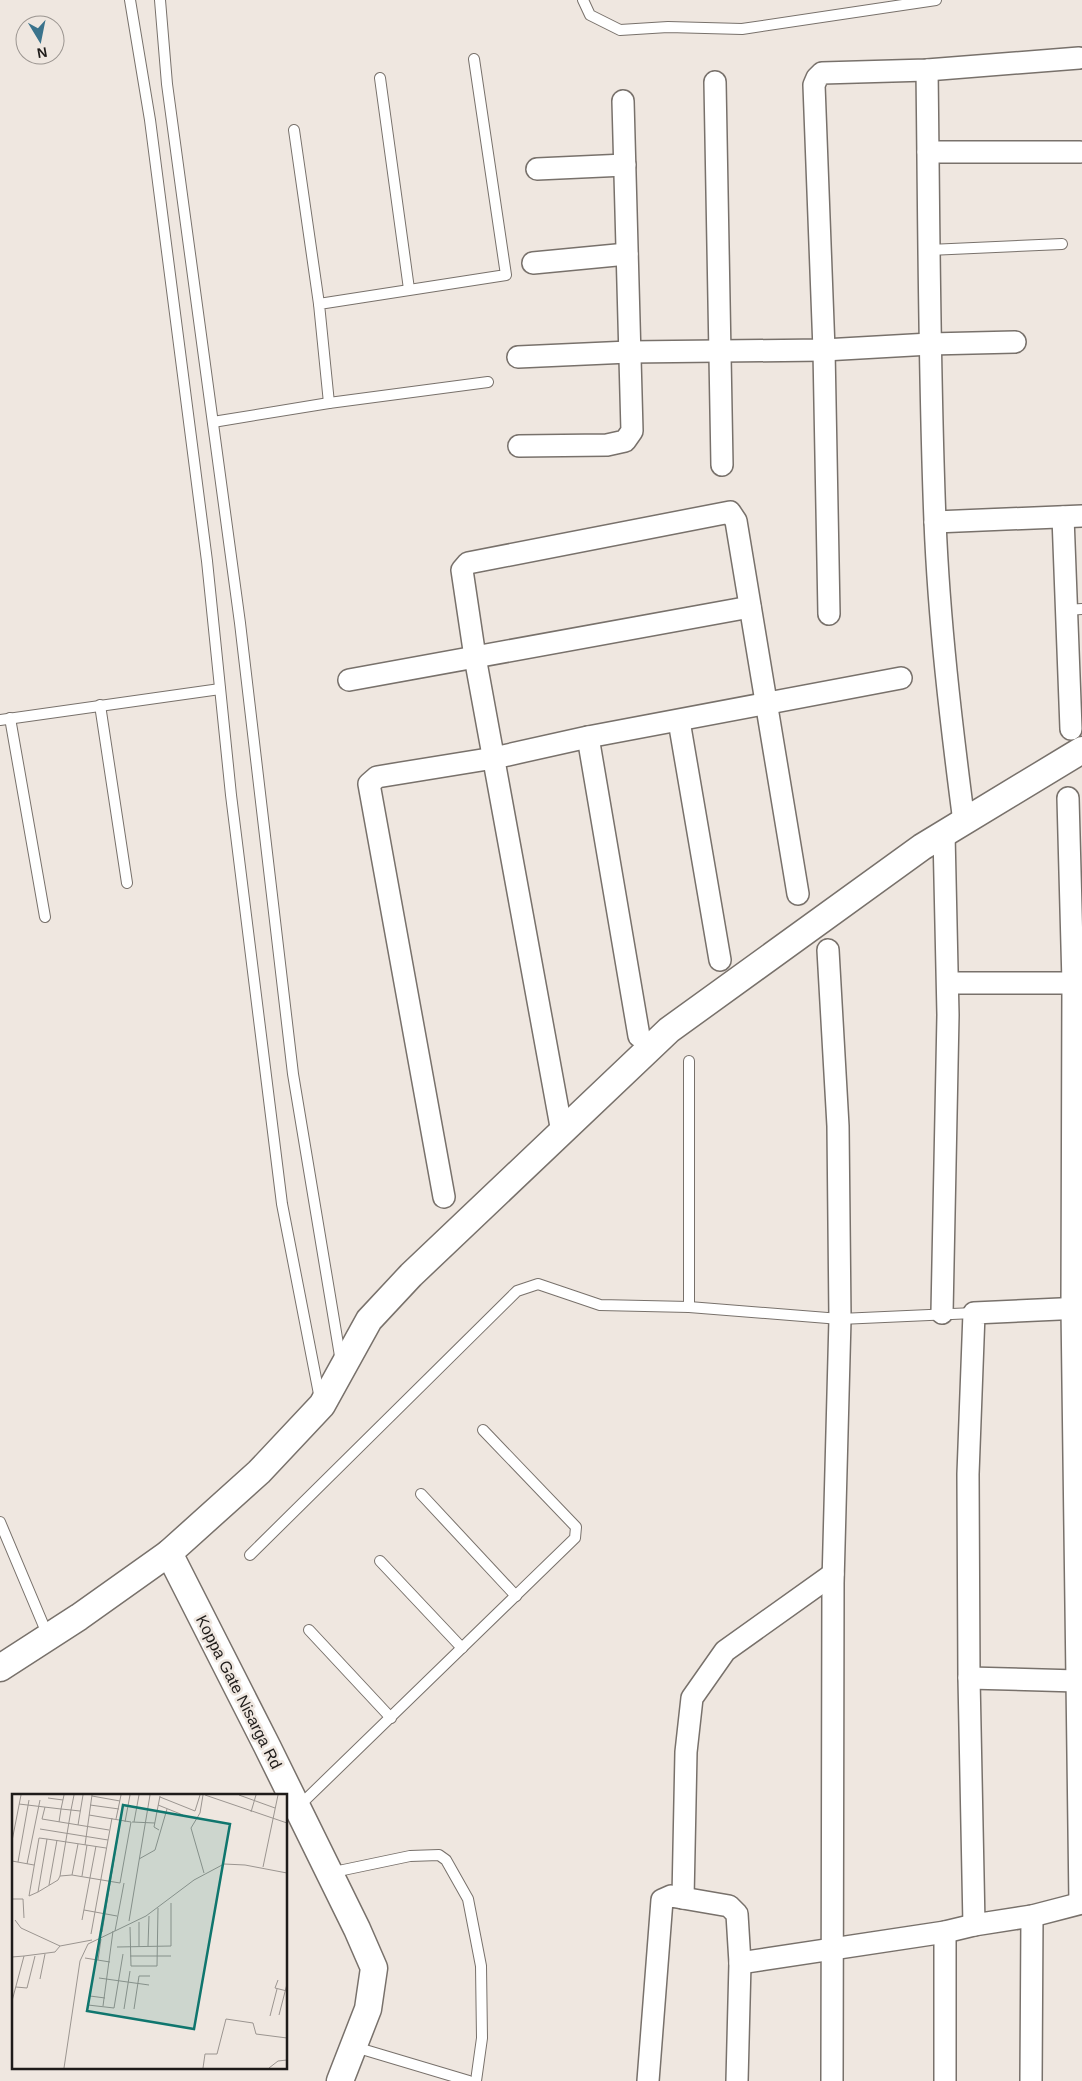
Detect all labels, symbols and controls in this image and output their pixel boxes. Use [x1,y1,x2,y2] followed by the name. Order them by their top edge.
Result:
[15,15,65,65] north arrow
[36,44,49,62] text: N
[193,1612,285,1772] street label: Koppa Gate Nisarga Rd
[12,1794,288,2068] inset map

